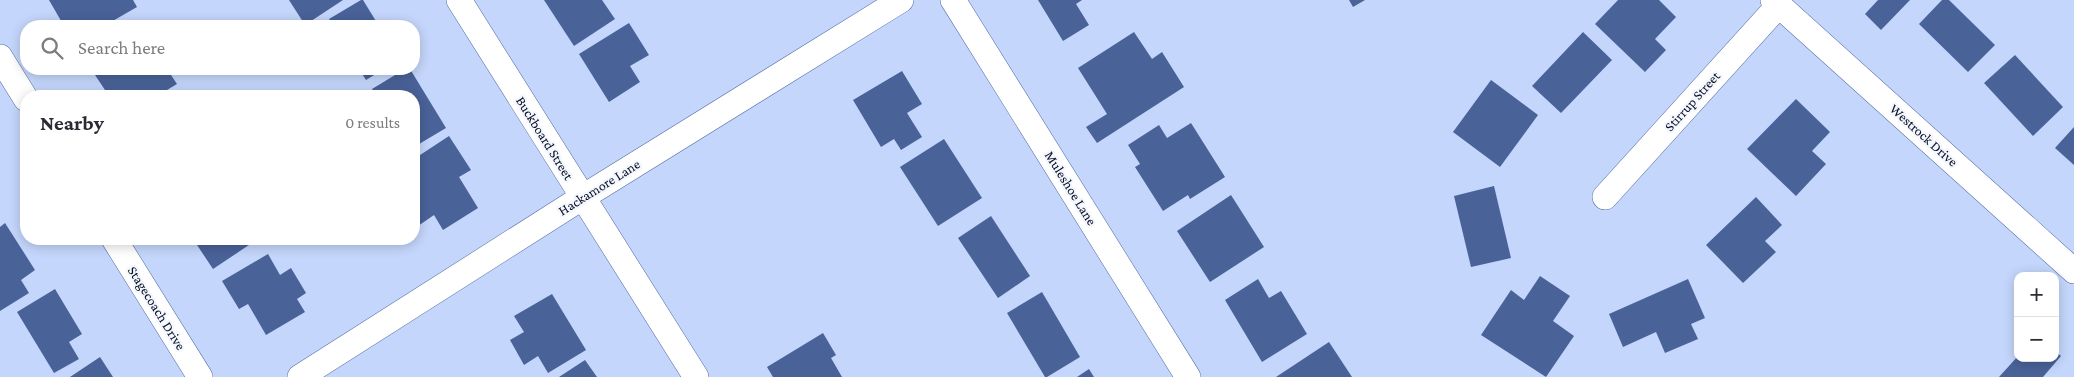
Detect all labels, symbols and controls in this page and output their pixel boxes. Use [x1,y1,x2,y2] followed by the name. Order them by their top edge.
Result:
[20,20,420,75] search box
[38,34,66,62] icon: search
[78,37,165,58] text: Search here
[1661,68,1723,134] street label: Stirrup Street
[513,93,577,183] street label: Buckboard Street
[1887,100,1961,170] street label: Westrock Drive
[40,111,104,135] text: Nearby
[345,114,400,131] text: 0 results
[1042,148,1100,228] street label: Muleshoe Lane
[555,155,643,219] street label: Hackamore Lane
[125,263,189,353] street label: Stagecoach Drive
[2014,272,2059,362] map controls
[2014,272,2059,317] button: +
[2014,317,2059,362] button: −

